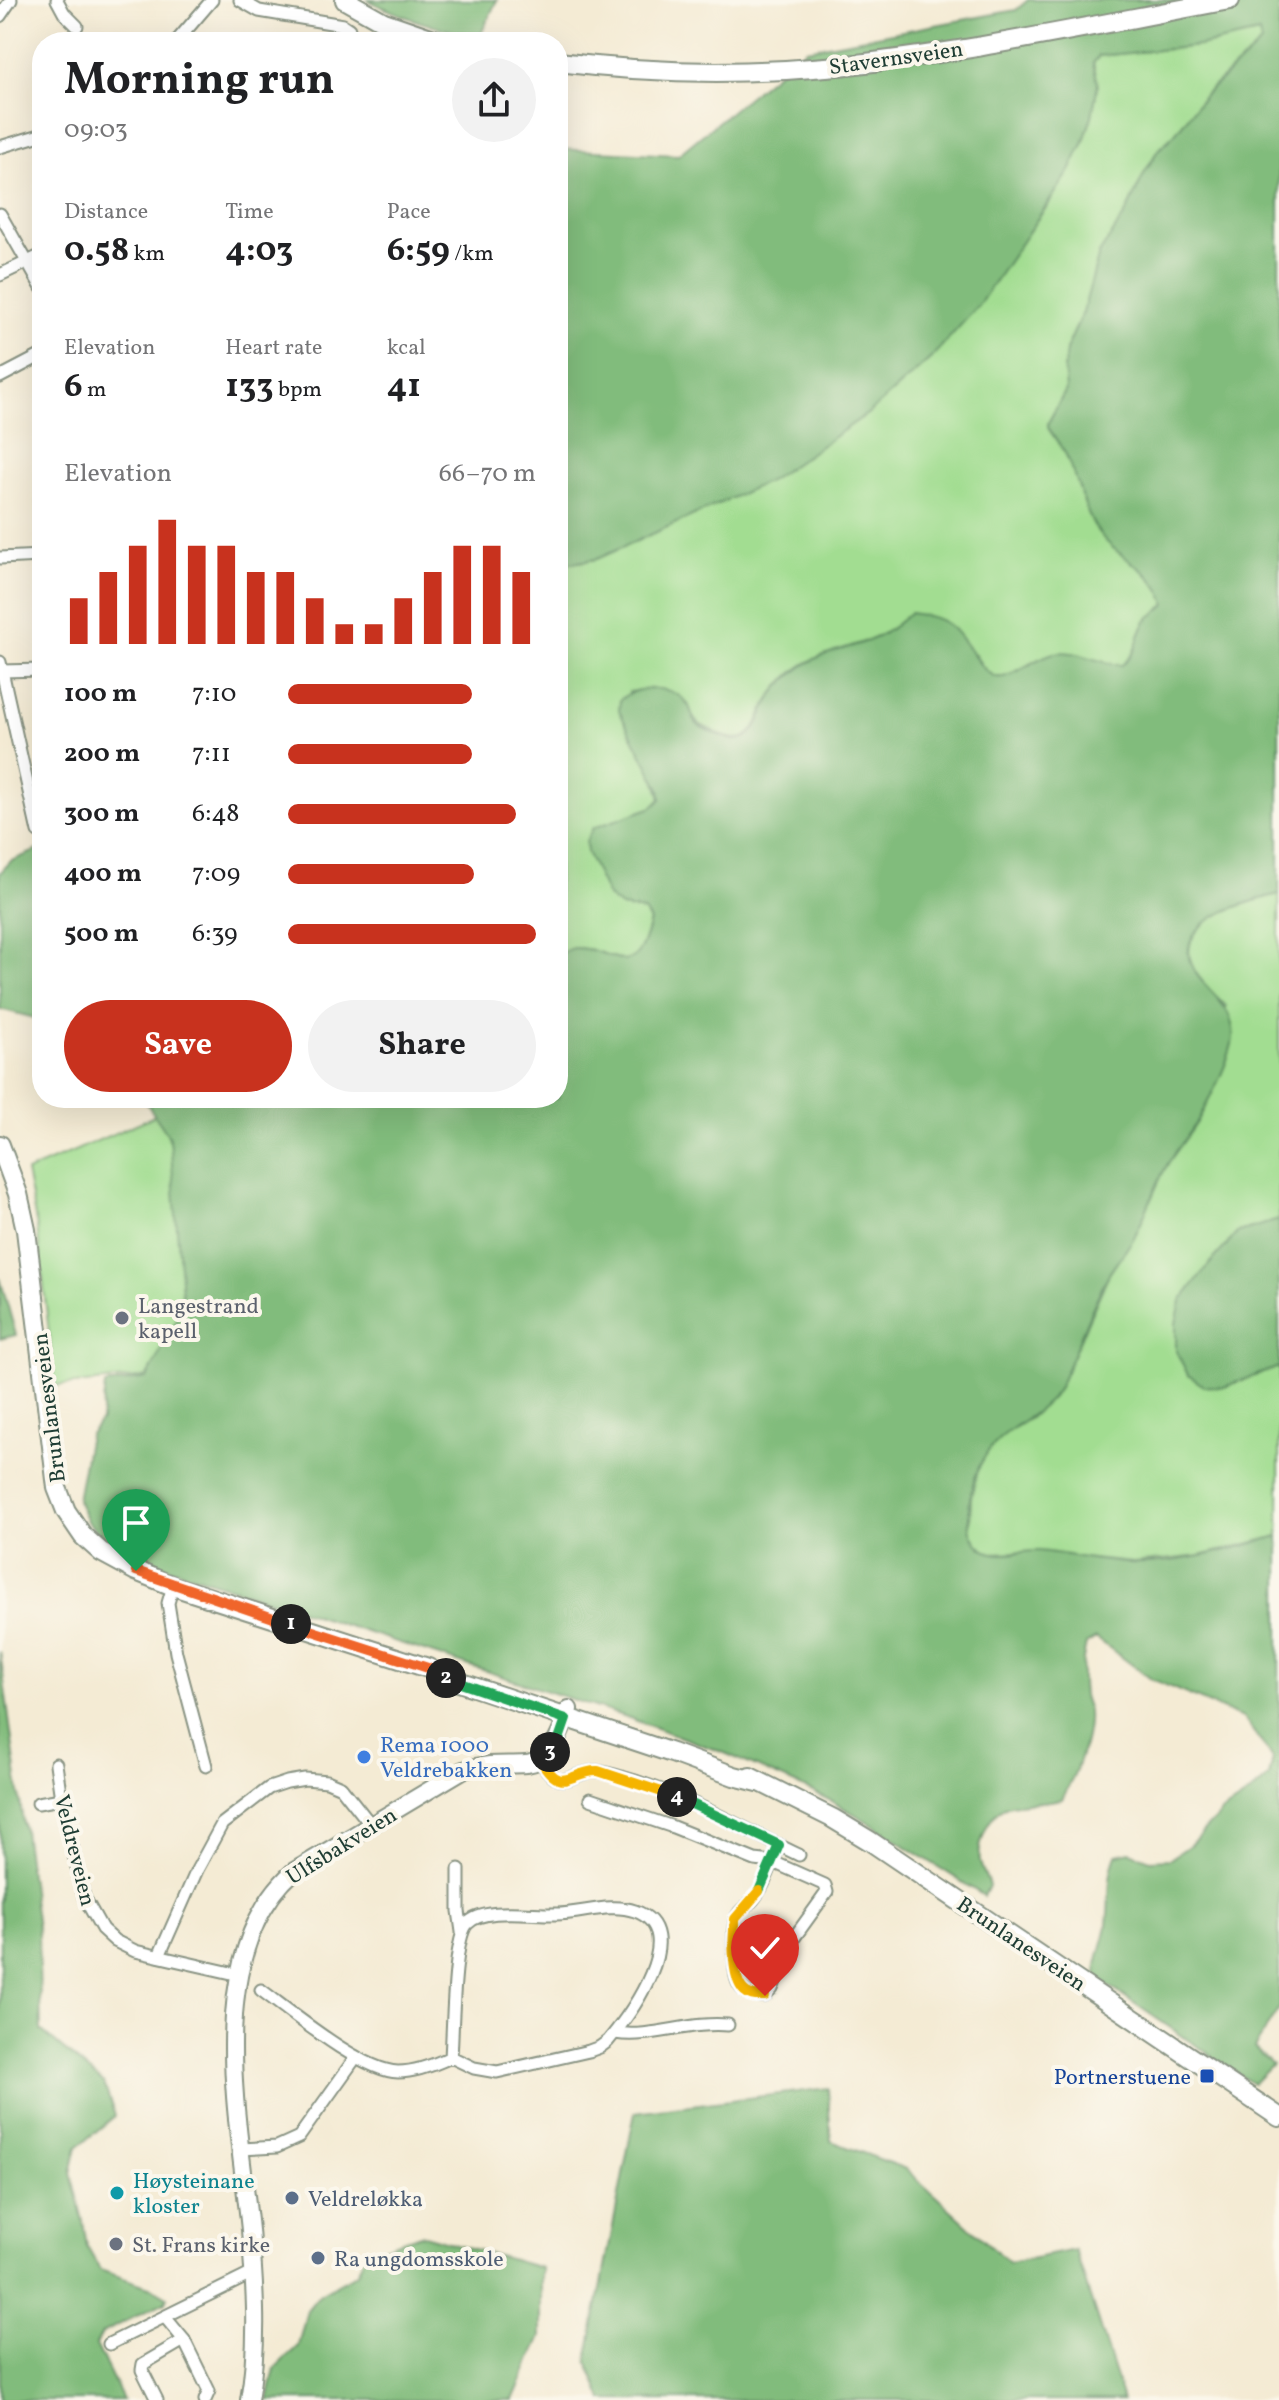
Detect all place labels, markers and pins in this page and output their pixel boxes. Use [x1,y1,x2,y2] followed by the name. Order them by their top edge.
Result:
[138,1292,259,1348] place label: Langestrand kapell
[113,1309,131,1327] marker: Langestrand kapell
[102,1489,170,1571] pin
[271,1604,311,1644] pin: 1
[426,1658,466,1698] pin: 2
[380,1731,512,1787] place label: Rema 1000 Veldrebakken
[530,1732,570,1772] pin: 3
[355,1748,373,1766] marker: Rema 1000 Veldrebakken
[657,1777,697,1817] pin: 4
[731,1914,799,1996] pin
[1054,2063,1191,2094] place label: Portnerstuene
[1198,2067,1216,2085] marker: Portnerstuene
[133,2167,255,2223] place label: Høysteinane kloster
[108,2184,126,2202] marker: Høysteinane kloster
[308,2185,423,2216] place label: Veldreløkka
[283,2189,301,2207] marker: Veldreløkka
[132,2231,270,2262] place label: St. Frans kirke
[107,2235,125,2253] marker: St. Frans kirke
[334,2245,504,2276] place label: Ra ungdomsskole
[309,2249,327,2267] marker: Ra ungdomsskole

